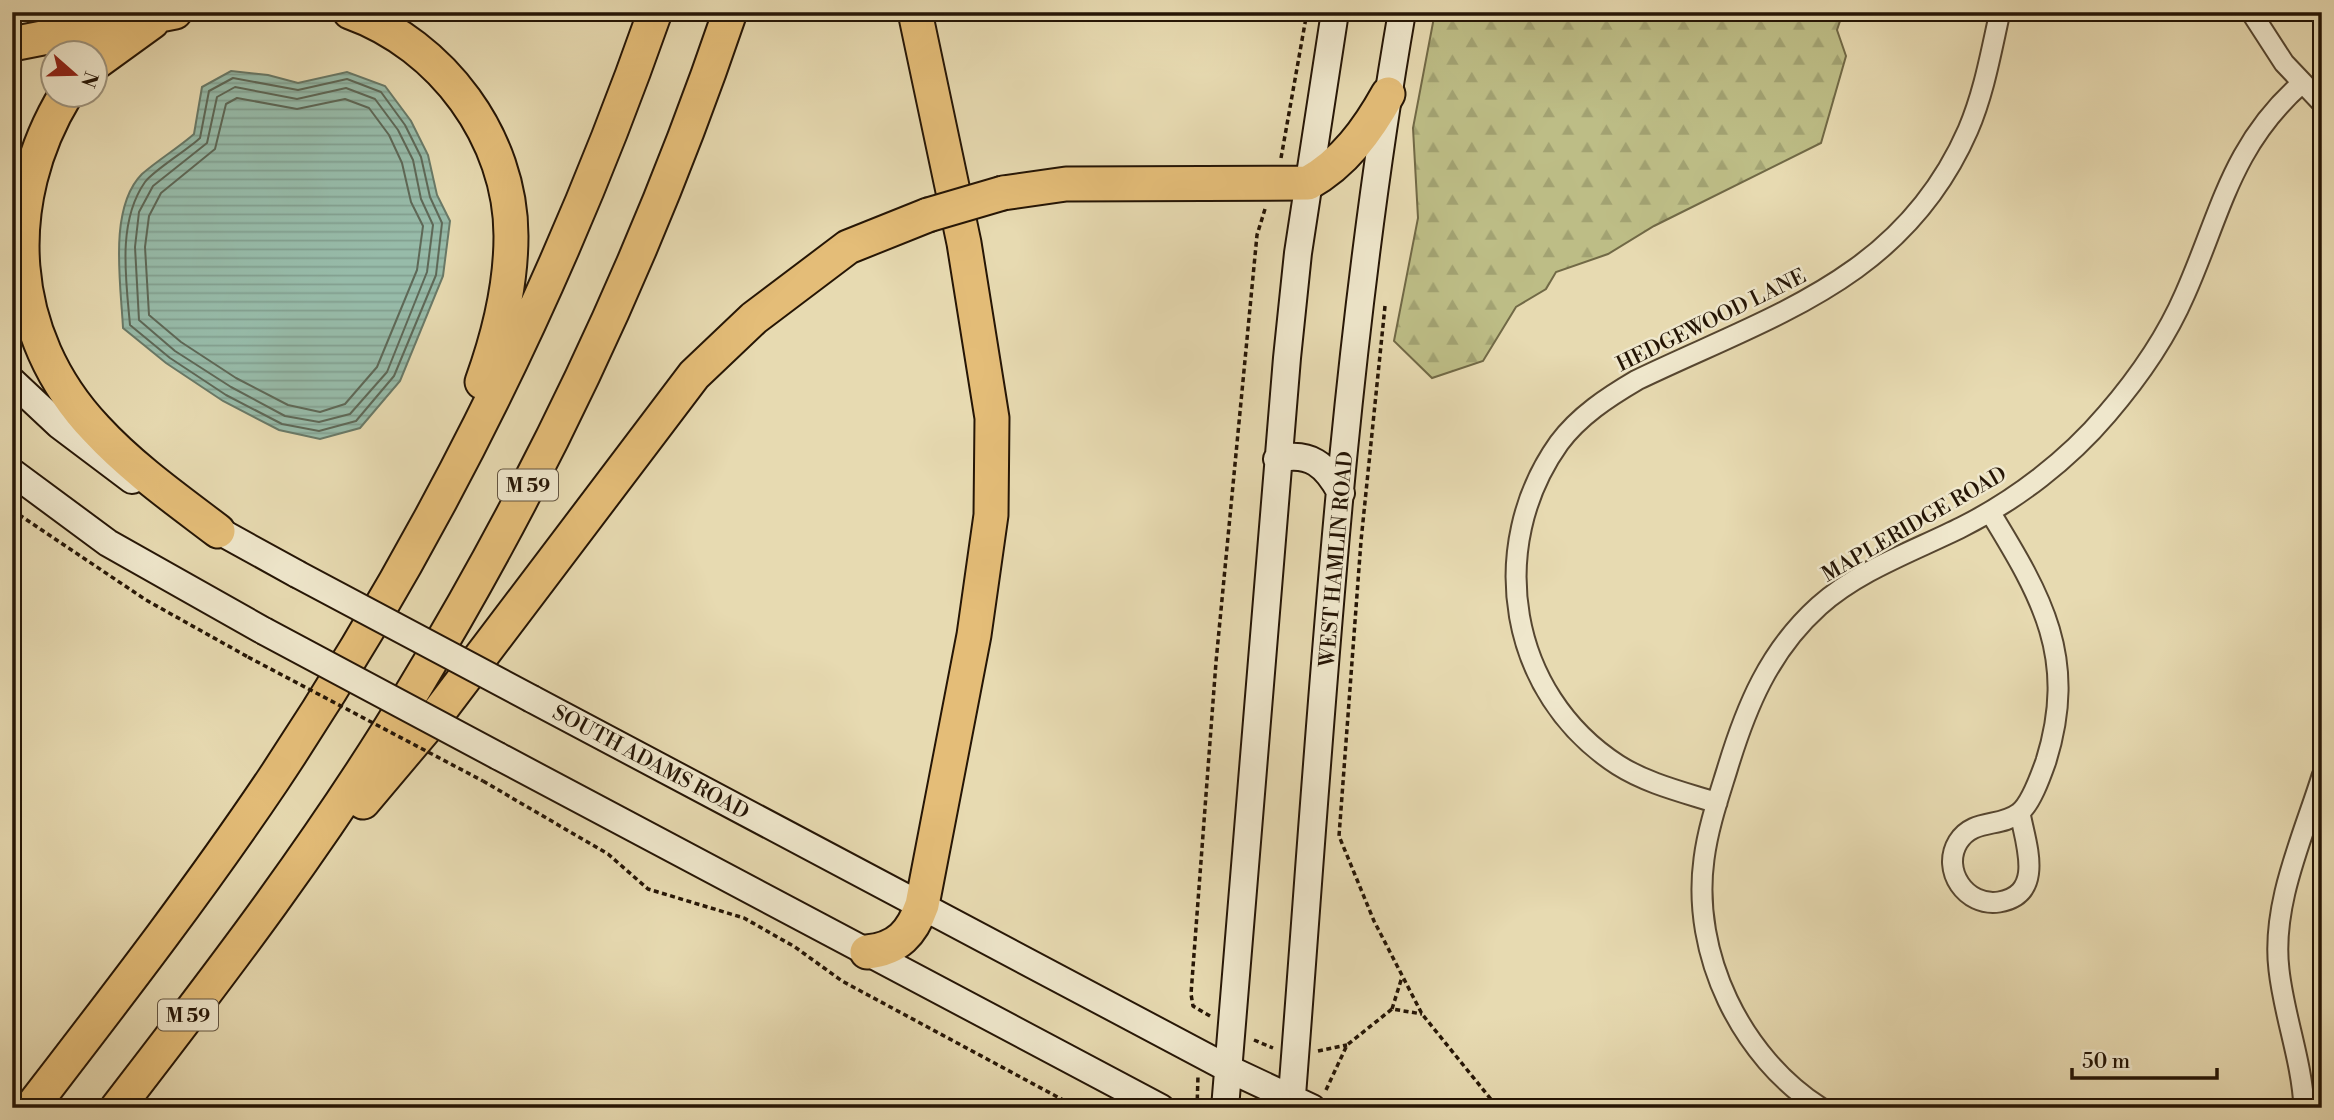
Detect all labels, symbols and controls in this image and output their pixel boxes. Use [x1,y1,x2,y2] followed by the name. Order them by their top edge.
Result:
[38,38,108,108] north arrow
[75,68,103,91] text: N
[1612,264,1811,378] street label: HEDGEWOOD LANE
[1315,450,1359,669] street label: WEST HAMLIN ROAD
[1817,461,2012,588] street label: MAPLERIDGE ROAD
[498,470,558,500] road number: M 59
[548,700,753,826] street label: SOUTH ADAMS ROAD
[158,1000,218,1030] road number: M 59
[2072,1036,2217,1080] scale bar
[2082,1049,2130,1075] text: 50 m

